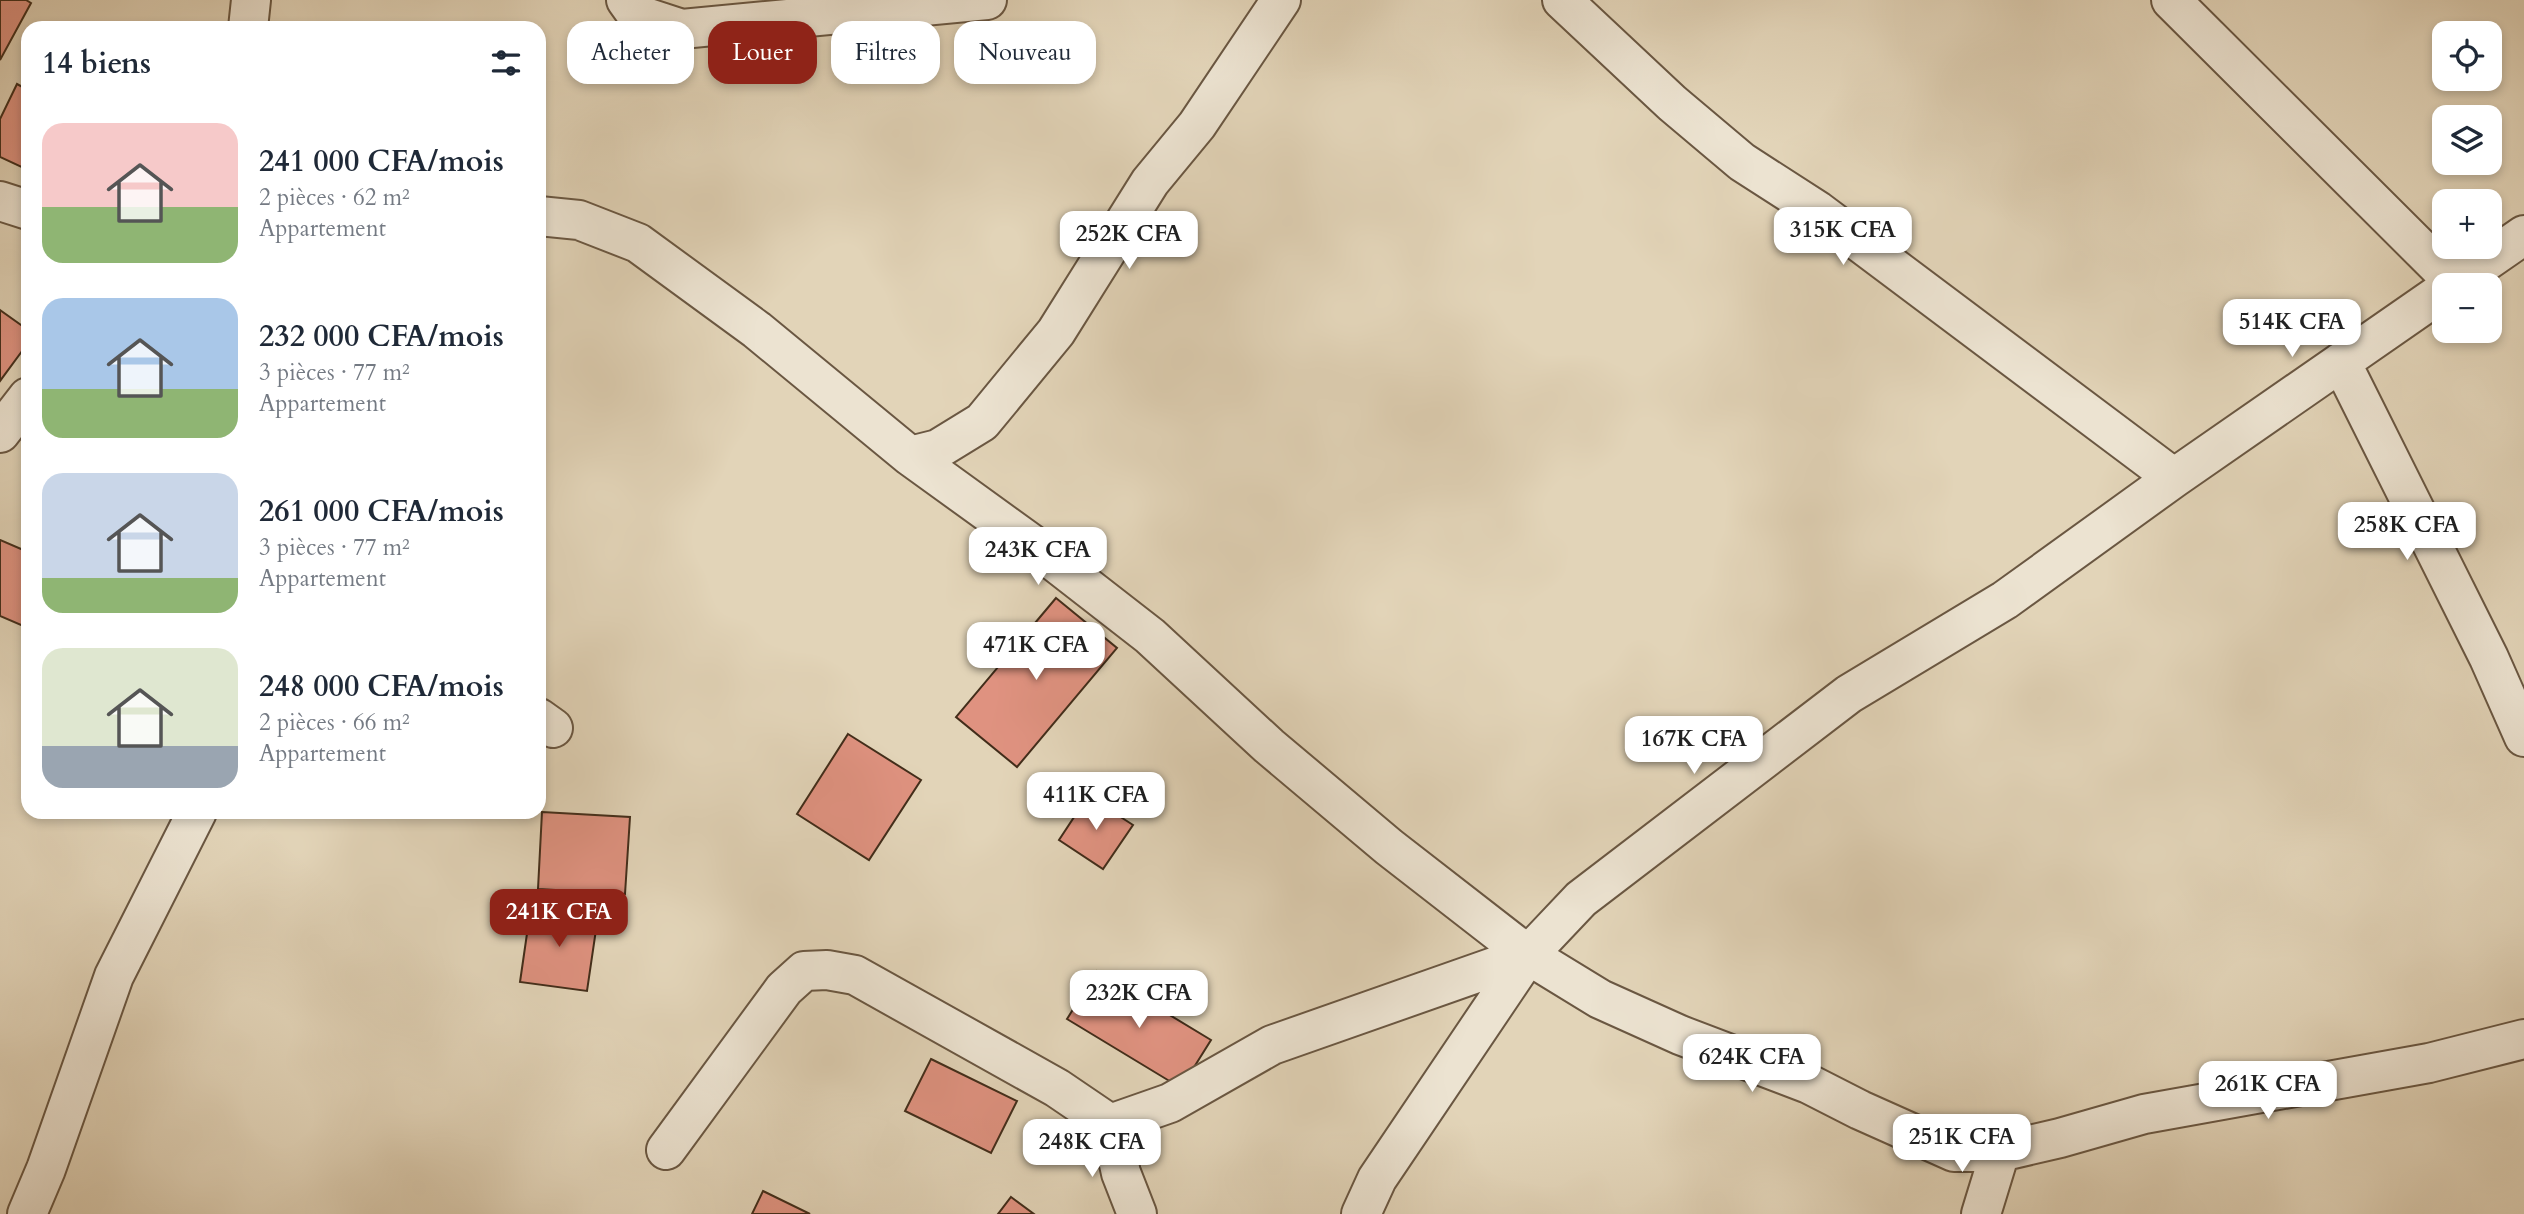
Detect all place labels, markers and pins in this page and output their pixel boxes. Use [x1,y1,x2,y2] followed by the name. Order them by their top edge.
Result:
[1771,208,1915,267] pin: 315K CFA
[1057,212,1201,271] pin: 252K CFA
[2220,300,2364,359] pin: 514K CFA
[2335,503,2479,562] pin: 258K CFA
[966,528,1110,587] pin: 243K CFA
[964,622,1108,682] pin: 471K CFA
[1622,716,1766,776] pin: 167K CFA
[1024,772,1168,832] pin: 411K CFA
[487,890,631,949] pin: 241K CFA
[1067,970,1211,1030] pin: 232K CFA
[1680,1034,1824,1094] pin: 624K CFA
[2196,1062,2340,1121] pin: 261K CFA
[1890,1114,2034,1174] pin: 251K CFA
[1020,1120,1164,1179] pin: 248K CFA

